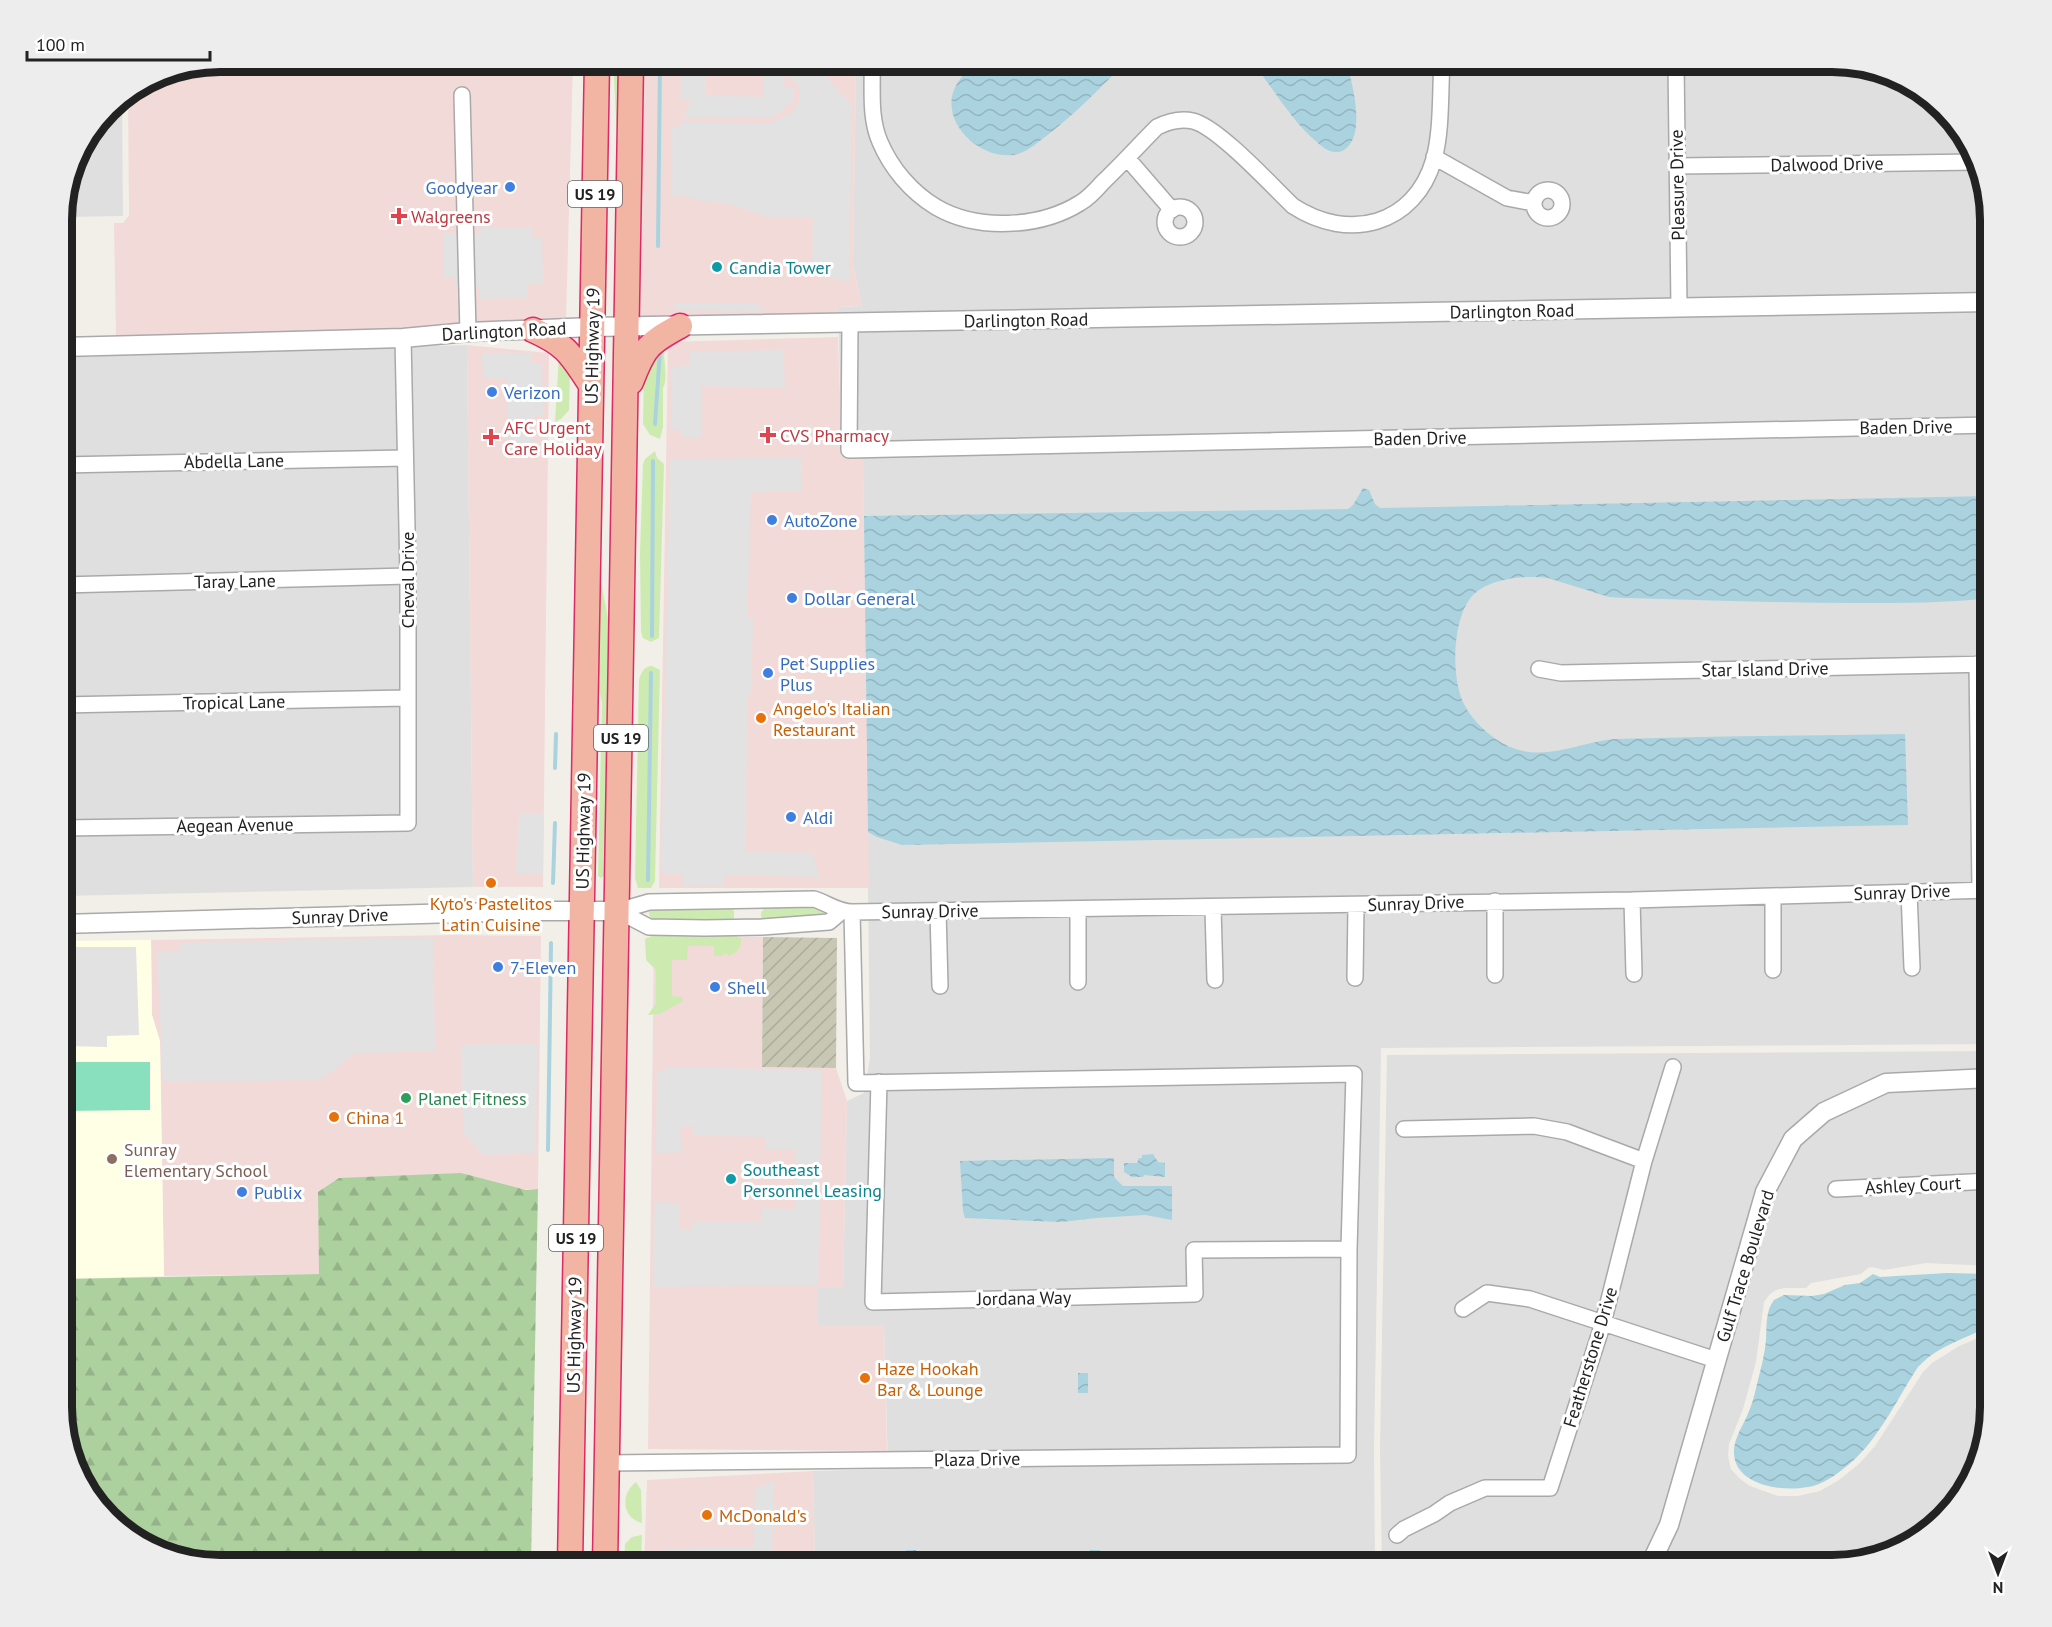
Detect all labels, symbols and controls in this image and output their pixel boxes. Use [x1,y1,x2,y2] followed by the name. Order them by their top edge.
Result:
[27,24,210,62] scale bar
[36,33,85,56] text: 100 m
[1665,129,1689,241] street label: Pleasure Drive
[1770,152,1884,176] street label: Dalwood Drive
[426,176,498,199] place label: Goodyear
[503,180,517,194] marker: Goodyear
[568,181,622,207] road number: US 19
[411,205,491,228] place label: Walgreens
[392,209,406,223] marker: Walgreens
[729,256,831,279] place label: Candia Tower
[710,260,724,274] marker: Candia Tower
[579,287,605,405] street label: US Highway 19
[1449,298,1575,324] street label: Darlington Road
[963,307,1089,333] street label: Darlington Road
[441,316,567,346] street label: Darlington Road
[503,381,561,404] place label: Verizon
[485,385,499,399] marker: Verizon
[1859,415,1953,439] street label: Baden Drive
[504,416,602,460] place label: AFC Urgent Care Holiday
[780,424,890,447] place label: CVS Pharmacy
[1373,426,1467,450] street label: Baden Drive
[482,428,500,446] marker: AFC Urgent Care Holiday
[761,428,775,442] marker: CVS Pharmacy
[184,449,284,473] street label: Abdella Lane
[784,509,857,532] place label: AutoZone
[765,513,779,527] marker: AutoZone
[396,532,419,628] street label: Cheval Drive
[194,569,276,593] street label: Taray Lane
[804,587,916,610] place label: Dollar General
[785,591,799,605] marker: Dollar General
[780,652,875,696] place label: Pet Supplies Plus
[1701,656,1829,682] street label: Star Island Drive
[761,666,775,680] marker: Pet Supplies Plus
[183,690,285,714] street label: Tropical Lane
[773,697,890,741] place label: Angelo's Italian Restaurant
[754,711,768,725] marker: Angelo's Italian Restaurant
[594,725,648,751] road number: US 19
[570,772,596,890] street label: US Highway 19
[803,806,833,829] place label: Aldi
[784,810,798,824] marker: Aldi
[176,812,294,838] street label: Aegean Avenue
[484,876,498,890] marker: Kyto's Pastelitos Latin Cuisine
[1853,879,1951,905] street label: Sunray Drive
[1367,890,1465,916] street label: Sunray Drive
[430,892,552,936] place label: Kyto's Pastelitos Latin Cuisine
[881,899,979,923] street label: Sunray Drive
[291,903,389,929] street label: Sunray Drive
[510,956,576,979] place label: 7-Eleven
[491,960,505,974] marker: 7-Eleven
[727,976,767,999] place label: Shell
[708,980,722,994] marker: Shell
[418,1087,527,1110] place label: Planet Fitness
[399,1091,413,1105] marker: Planet Fitness
[346,1106,404,1129] place label: China 1
[327,1110,341,1124] marker: China 1
[124,1138,268,1182] place label: Sunray Elementary School
[105,1152,119,1166] marker: Sunray Elementary School
[743,1158,882,1202] place label: Southeast Personnel Leasing
[1864,1171,1962,1199] street label: Ashley Court
[724,1172,738,1186] marker: Southeast Personnel Leasing
[254,1181,302,1204] place label: Publix
[235,1185,249,1199] marker: Publix
[1711,1187,1779,1345] street label: Gulf Trace Boulevard
[549,1225,603,1251] road number: US 19
[561,1276,587,1394] street label: US Highway 19
[1558,1284,1622,1430] street label: Featherstone Drive
[976,1286,1072,1310] street label: Jordana Way
[877,1357,983,1401] place label: Haze Hookah Bar & Lounge
[858,1371,872,1385] marker: Haze Hookah Bar & Lounge
[934,1447,1020,1471] street label: Plaza Drive
[719,1504,807,1527] place label: McDonald's
[700,1508,714,1522] marker: McDonald's
[1968,1543,2028,1603] north arrow
[1993,1578,2003,1598] text: N

